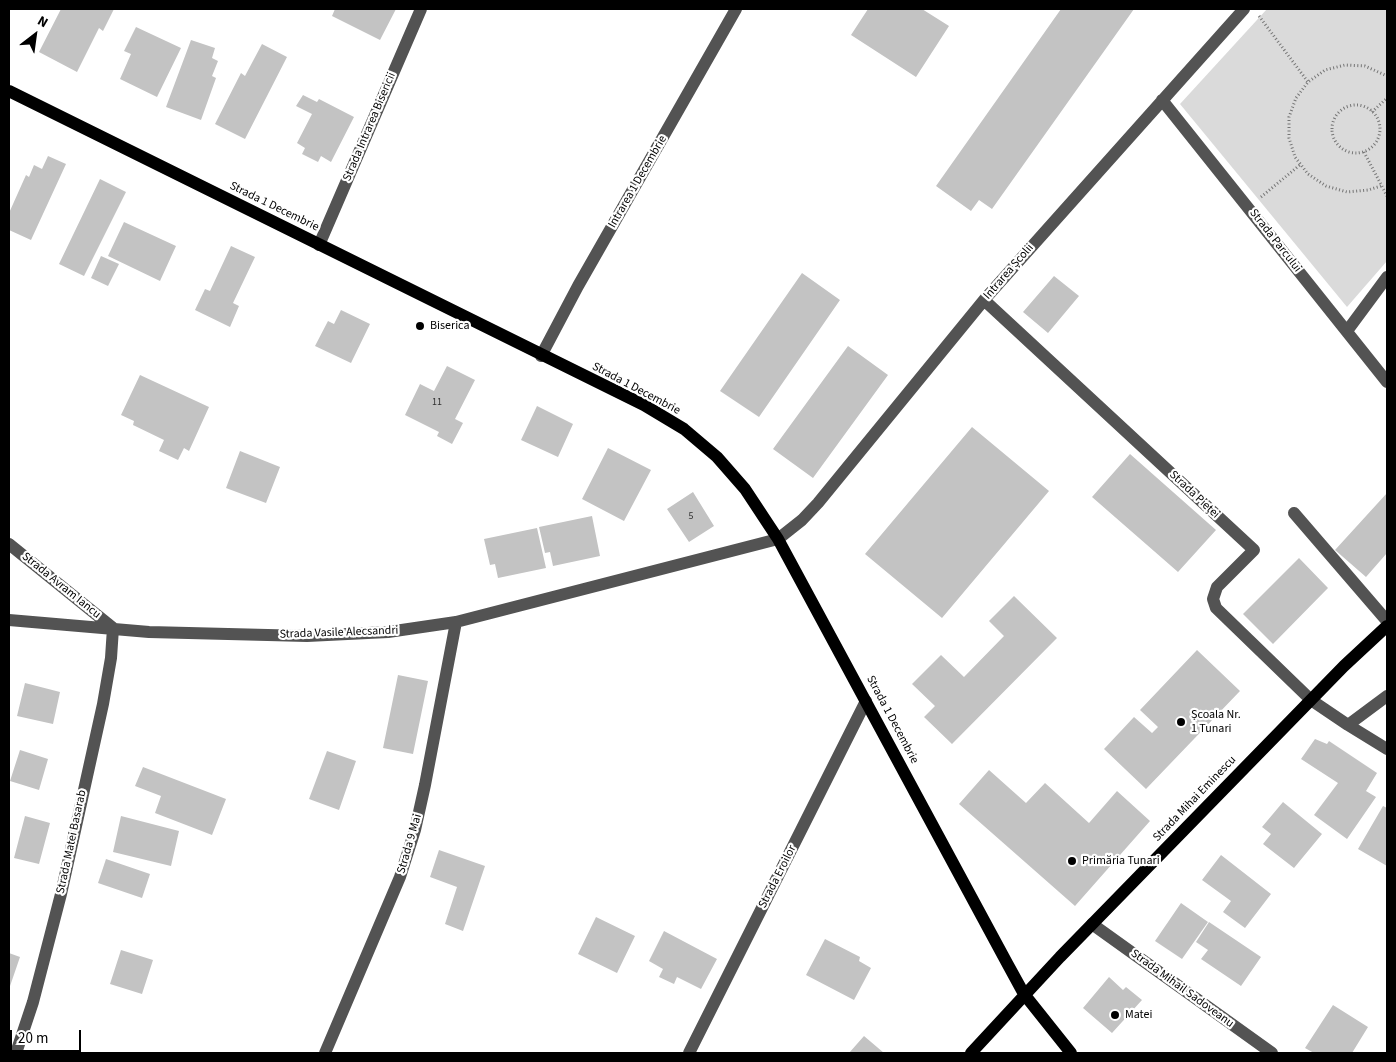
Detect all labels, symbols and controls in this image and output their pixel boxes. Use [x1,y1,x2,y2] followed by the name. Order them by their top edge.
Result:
[10,10,60,60] north arrow
[33,11,52,33] text: N
[341,70,399,184] street label: Strada Intrarea Bisericii
[606,133,670,231] street label: Intrarea 1 Decembrie
[227,179,321,235] street label: Strada 1 Decembrie
[1246,207,1304,275] street label: Strada Parcului
[981,241,1037,303] street label: Intrarea Școlii
[430,319,470,333] place label: Biserica
[414,320,426,332] marker: Biserica
[589,360,683,418] street label: Strada 1 Decembrie
[432,397,442,409] house number: 11
[1166,468,1222,522] street label: Strada Pieței
[689,511,693,523] house number: 5
[19,550,103,622] street label: Strada Avram Iancu
[279,624,399,642] street label: Strada Vasile Alecsandri
[863,673,921,767] street label: Strada 1 Decembrie
[1191,708,1241,736] place label: Școala Nr. 1 Tunari
[1175,716,1187,728] marker: Școala Nr. 1 Tunari
[1150,753,1240,845] street label: Strada Mihai Eminescu
[54,789,90,895] street label: Strada Matei Basarab
[395,813,425,875] street label: Strada 9 Mai
[756,843,800,911] street label: Strada Eroilor
[1082,854,1160,868] place label: Primăria Tunari
[1066,855,1078,867] marker: Primăria Tunari
[1128,947,1236,1031] street label: Strada Mihail Sadoveanu
[1125,1008,1152,1022] place label: Matei
[1109,1009,1121,1021] marker: Matei
[12,1020,84,1052] scale bar
[18,1028,48,1049] text: 20 m

